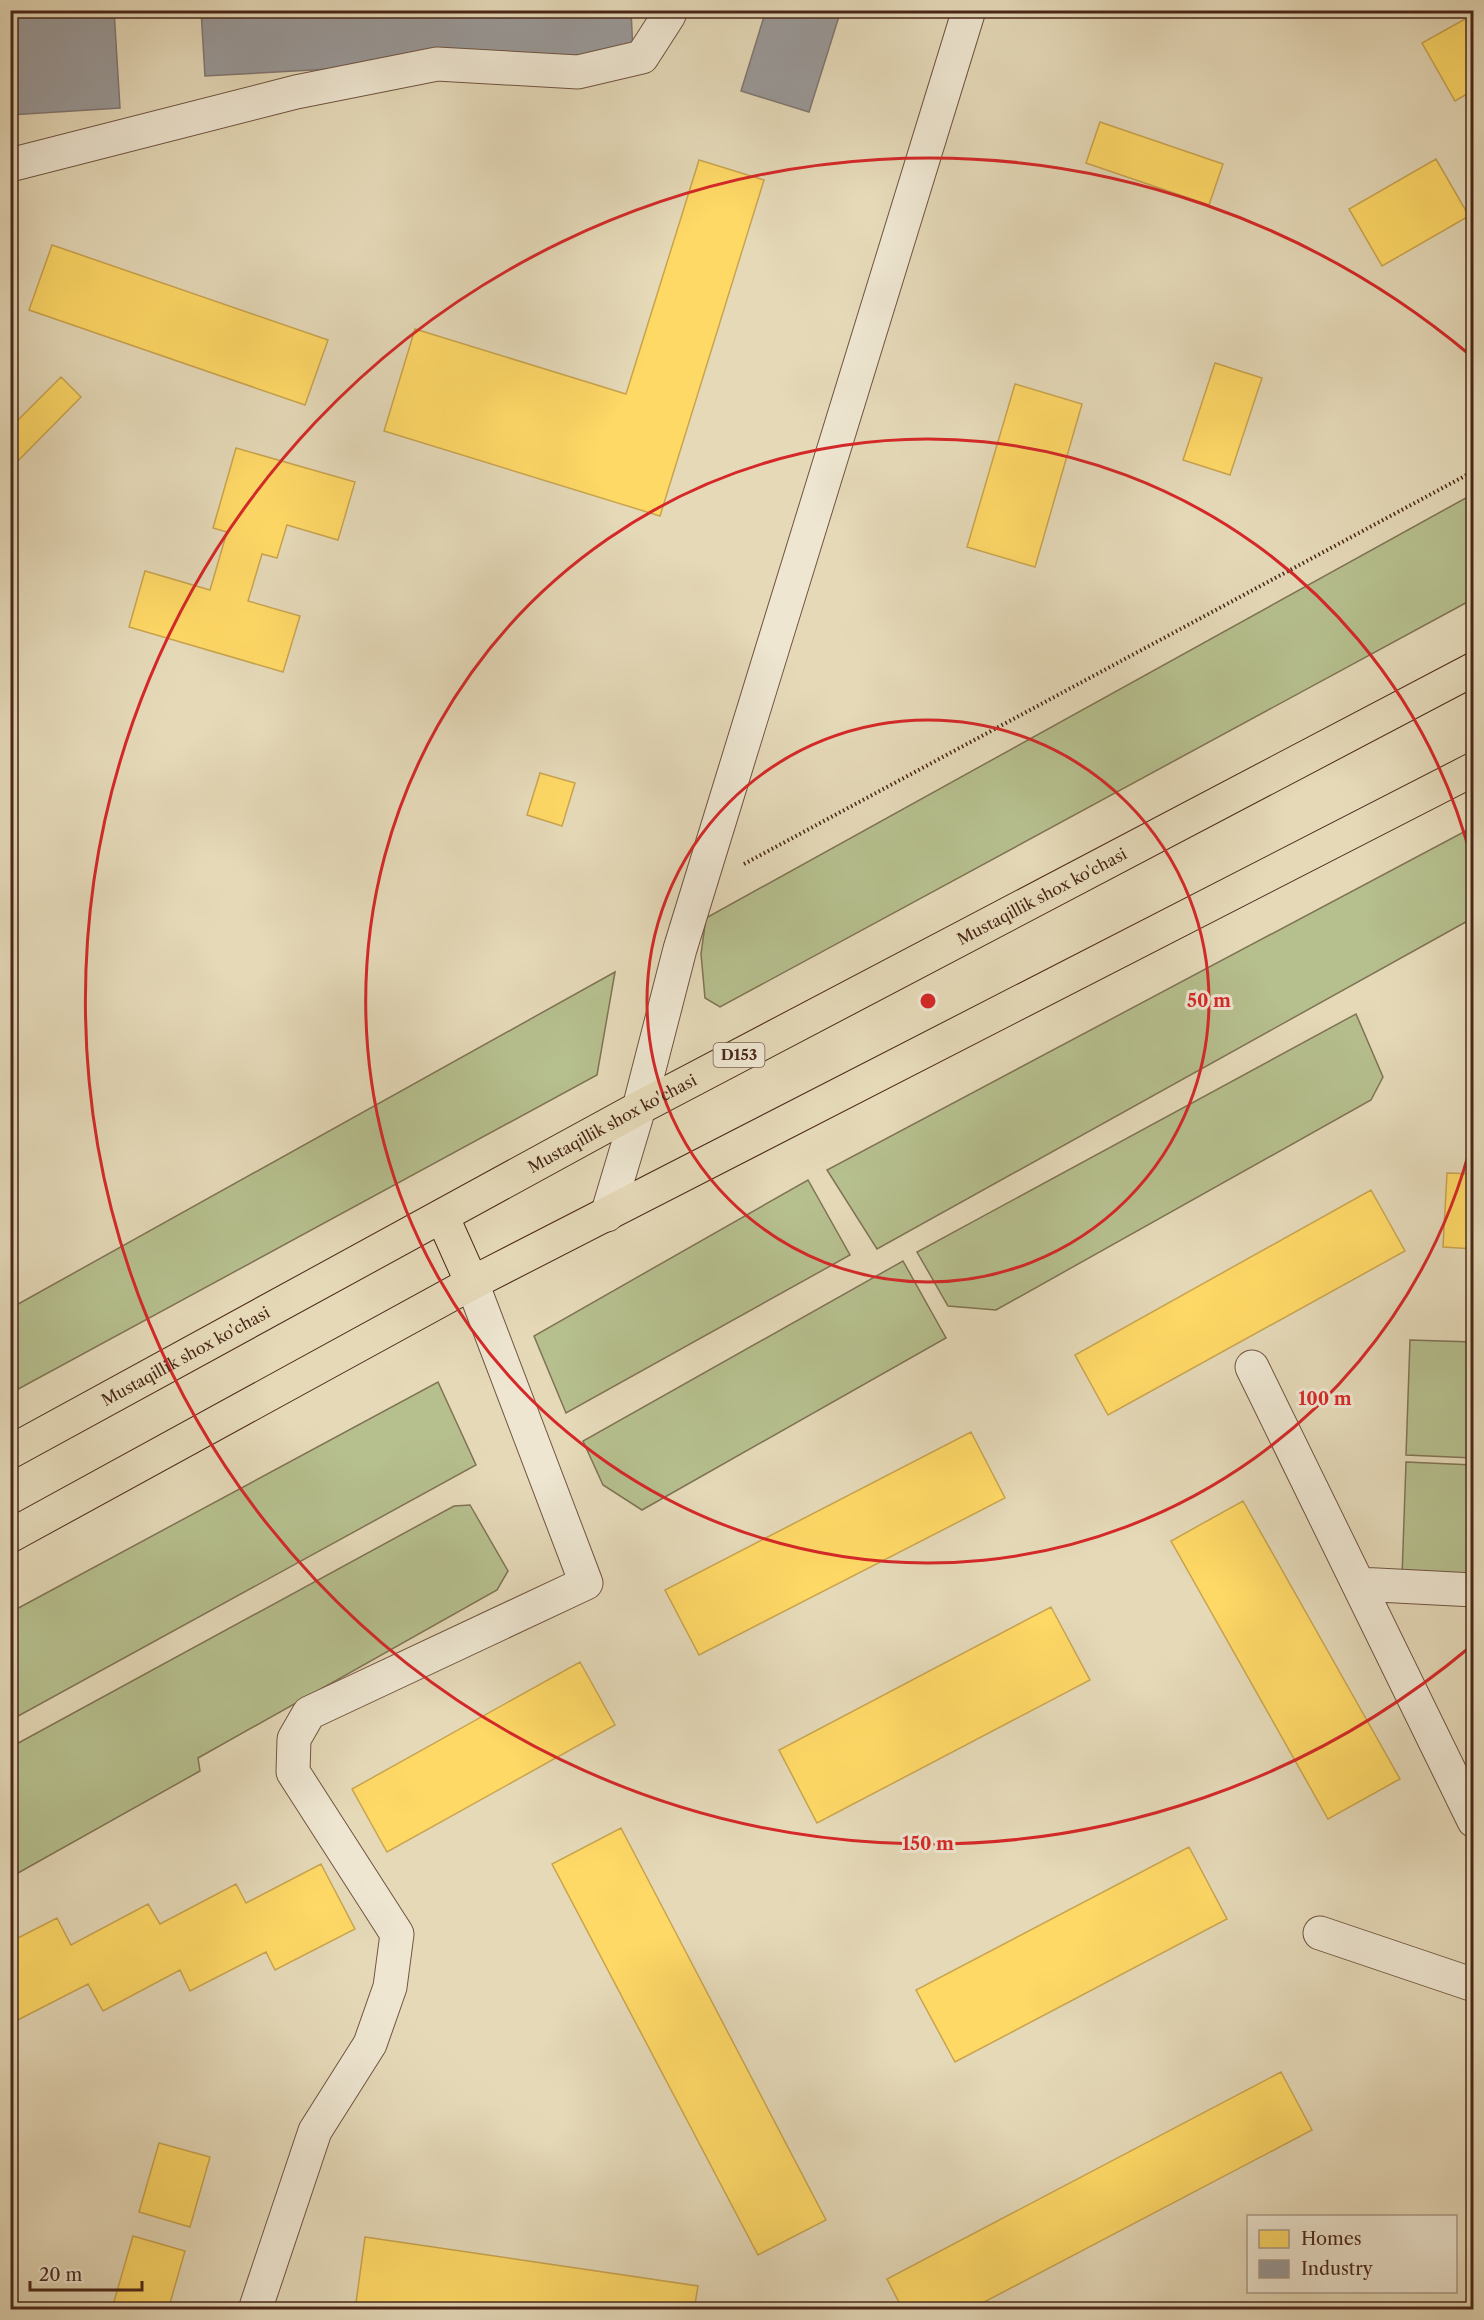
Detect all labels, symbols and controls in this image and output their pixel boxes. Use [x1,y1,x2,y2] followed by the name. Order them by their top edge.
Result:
[954,843,1130,949] street label: Mustaqillik shox ko'chasi
[1187,990,1231,1012] text: 50 m
[918,991,938,1011] centre of rings
[714,1043,764,1067] road number: D153
[524,1070,700,1177] street label: Mustaqillik shox ko'chasi
[98,1302,273,1410] street label: Mustaqillik shox ko'chasi
[1298,1388,1352,1410] text: 100 m
[902,1833,954,1855] text: 150 m
[1247,2215,1457,2293] legend
[1301,2228,1362,2250] text: Homes
[30,2254,142,2292] scale bar
[1301,2258,1374,2280] text: Industry
[39,2264,83,2286] text: 20 m

